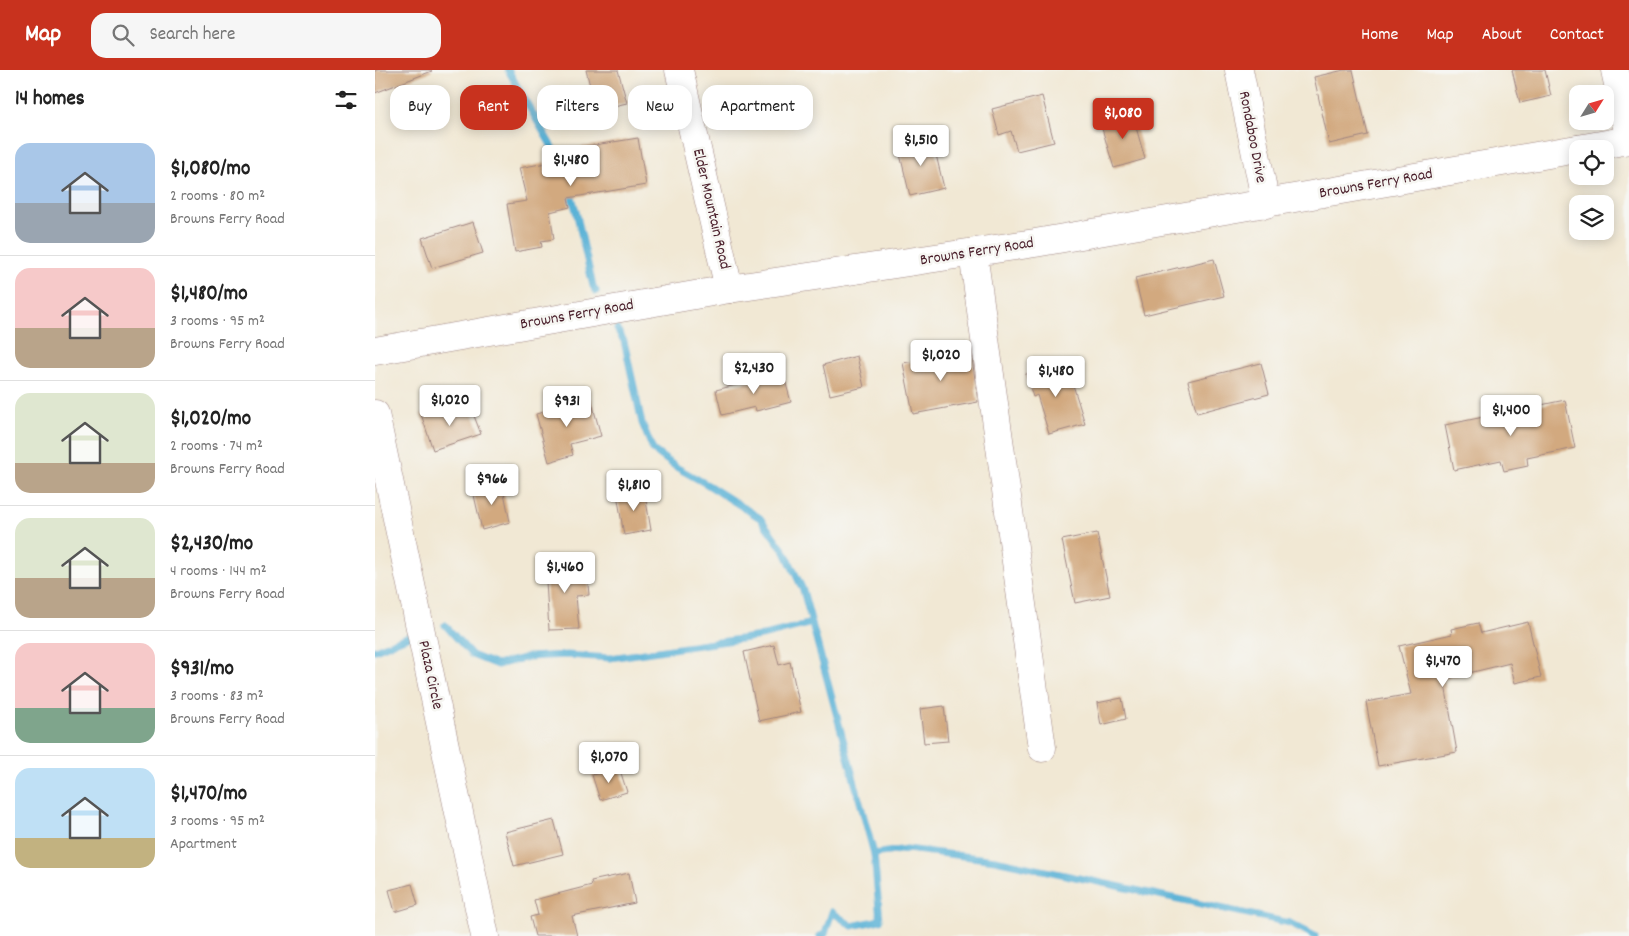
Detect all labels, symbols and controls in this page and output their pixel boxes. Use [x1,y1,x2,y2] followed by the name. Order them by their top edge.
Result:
[91,13,441,58] search box
[25,18,61,52] text: Map
[109,21,137,49] icon: search
[149,22,235,49] text: Search here
[1361,23,1398,48] text: Home
[1426,23,1454,48] text: Map
[1482,23,1522,48] text: About
[1550,23,1604,48] text: Contact
[15,85,85,115] text: 14 homes
[390,85,450,130] chip: Buy
[460,85,527,130] chip: Rent
[537,85,618,130] chip: Filters
[628,85,692,130] chip: New
[702,85,813,130] chip: Apartment
[1569,85,1614,130] north arrow
[1569,85,1614,240] map controls
[332,86,360,114] icon: filters
[1232,89,1272,185] street label: Rondaboo Drive
[1082,98,1164,140] pin: $1,080
[1104,102,1142,125] text: $1,080
[880,124,962,167] pin: $1,510
[904,129,938,152] text: $1,510
[1569,140,1614,185] button: locate
[530,144,612,187] pin: $1,480
[686,146,736,272] street label: Elder Mountain Road
[553,149,589,172] text: $1,480
[170,155,250,185] text: $1,080/mo
[55,163,115,223] icon: home
[1317,163,1435,205] street label: Browns Ferry Road
[170,185,265,208] text: 2 rooms · 80 m²
[1569,195,1614,240] button: layers
[170,208,285,231] text: Browns Ferry Road
[918,232,1036,272] street label: Browns Ferry Road
[170,280,248,310] text: $1,480/mo
[55,288,115,348] icon: home
[518,294,636,336] street label: Browns Ferry Road
[170,310,265,333] text: 3 rooms · 95 m²
[170,333,285,356] text: Browns Ferry Road
[900,340,982,382] pin: $1,020
[921,344,961,367] text: $1,020
[713,352,795,395] pin: $2,430
[1015,356,1097,398] pin: $1,480
[734,357,774,380] text: $2,430
[1038,360,1074,383] text: $1,480
[409,384,491,427] pin: $1,020
[537,386,597,428] pin: $931
[430,389,470,412] text: $1,020
[554,390,580,413] text: $931
[1470,394,1552,437] pin: $1,400
[1492,399,1530,422] text: $1,400
[170,405,251,435] text: $1,020/mo
[55,413,115,473] icon: home
[170,435,263,458] text: 2 rooms · 74 m²
[170,458,285,481] text: Browns Ferry Road
[462,464,522,506] pin: $966
[476,468,508,491] text: $966
[593,470,675,512] pin: $1,810
[617,474,651,497] text: $1,810
[170,530,253,560] text: $2,430/mo
[55,538,115,598] icon: home
[524,552,606,594] pin: $1,460
[546,556,584,579] text: $1,460
[170,560,266,583] text: 4 rooms · 144 m²
[170,583,285,606] text: Browns Ferry Road
[411,638,449,712] street label: Plaza Circle
[1402,646,1484,688] pin: $1,470
[1425,650,1461,673] text: $1,470
[170,655,234,685] text: $931/mo
[55,663,115,723] icon: home
[170,685,264,708] text: 3 rooms · 83 m²
[170,708,285,731] text: Browns Ferry Road
[568,742,650,784] pin: $1,070
[590,746,628,769] text: $1,070
[170,780,247,810] text: $1,470/mo
[55,788,115,848] icon: home
[170,810,265,833] text: 3 rooms · 95 m²
[170,833,237,856] text: Apartment

